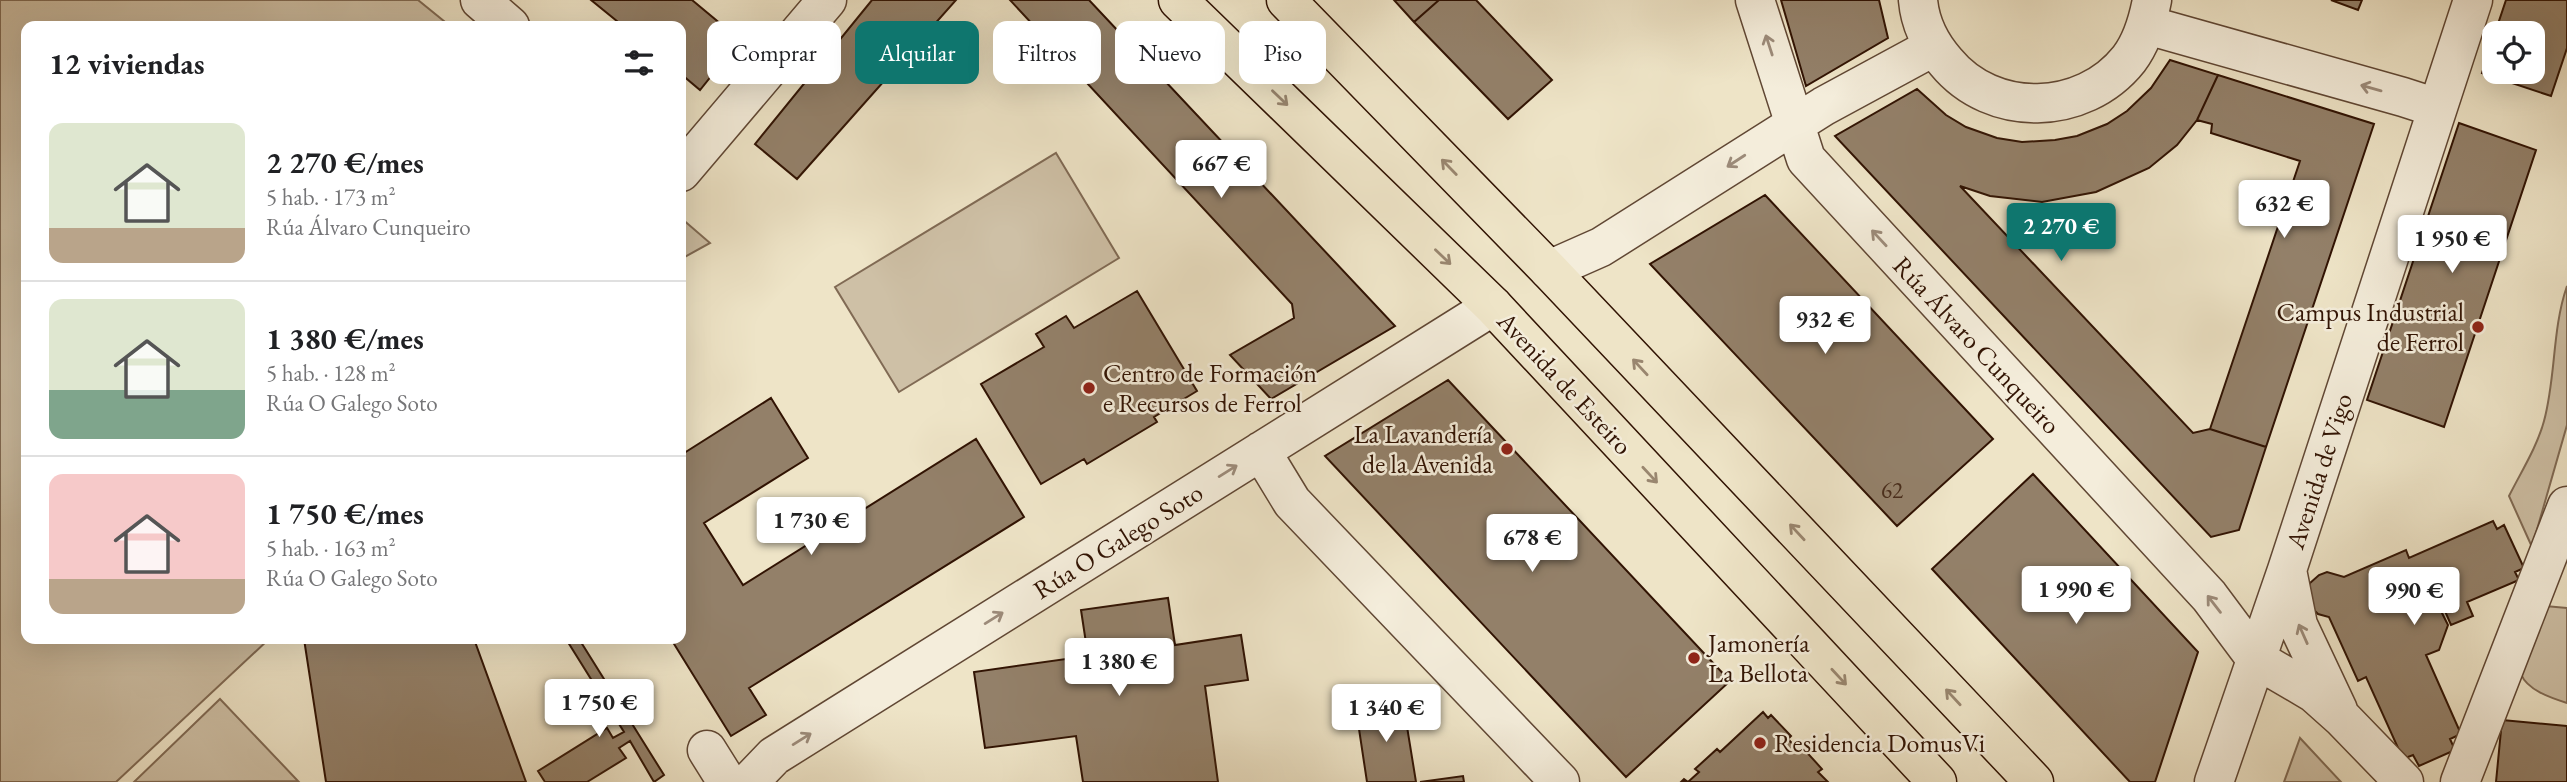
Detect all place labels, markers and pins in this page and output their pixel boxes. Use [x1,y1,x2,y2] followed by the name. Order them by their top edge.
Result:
[1172,140,1270,200] pin: 667 €
[2235,180,2333,240] pin: 632 €
[1996,204,2126,263] pin: 2 270 €
[2387,216,2517,275] pin: 1 950 €
[2276,295,2464,359] place label: Campus Industrial de Ferrol
[1776,296,1874,356] pin: 932 €
[2470,319,2486,335] marker: Campus Industrial de Ferrol
[1103,356,1317,420] place label: Centro de Formación e Recursos de Ferrol
[1081,380,1097,396] marker: Centro de Formación e Recursos de Ferrol
[1353,417,1494,481] place label: La Lavandería de la Avenida
[1499,441,1515,457] marker: La Lavandería de la Avenida
[746,498,876,557] pin: 1 730 €
[1483,514,1581,574] pin: 678 €
[2011,566,2141,626] pin: 1 990 €
[2365,568,2463,627] pin: 990 €
[1706,626,1810,690] place label: Jamonería La Bellota
[1054,638,1184,698] pin: 1 380 €
[1686,650,1702,666] marker: Jamonería La Bellota
[534,680,664,739] pin: 1 750 €
[1321,684,1451,744] pin: 1 340 €
[1774,726,1985,760] place label: Residencia DomusVi
[1752,735,1768,751] marker: Residencia DomusVi

